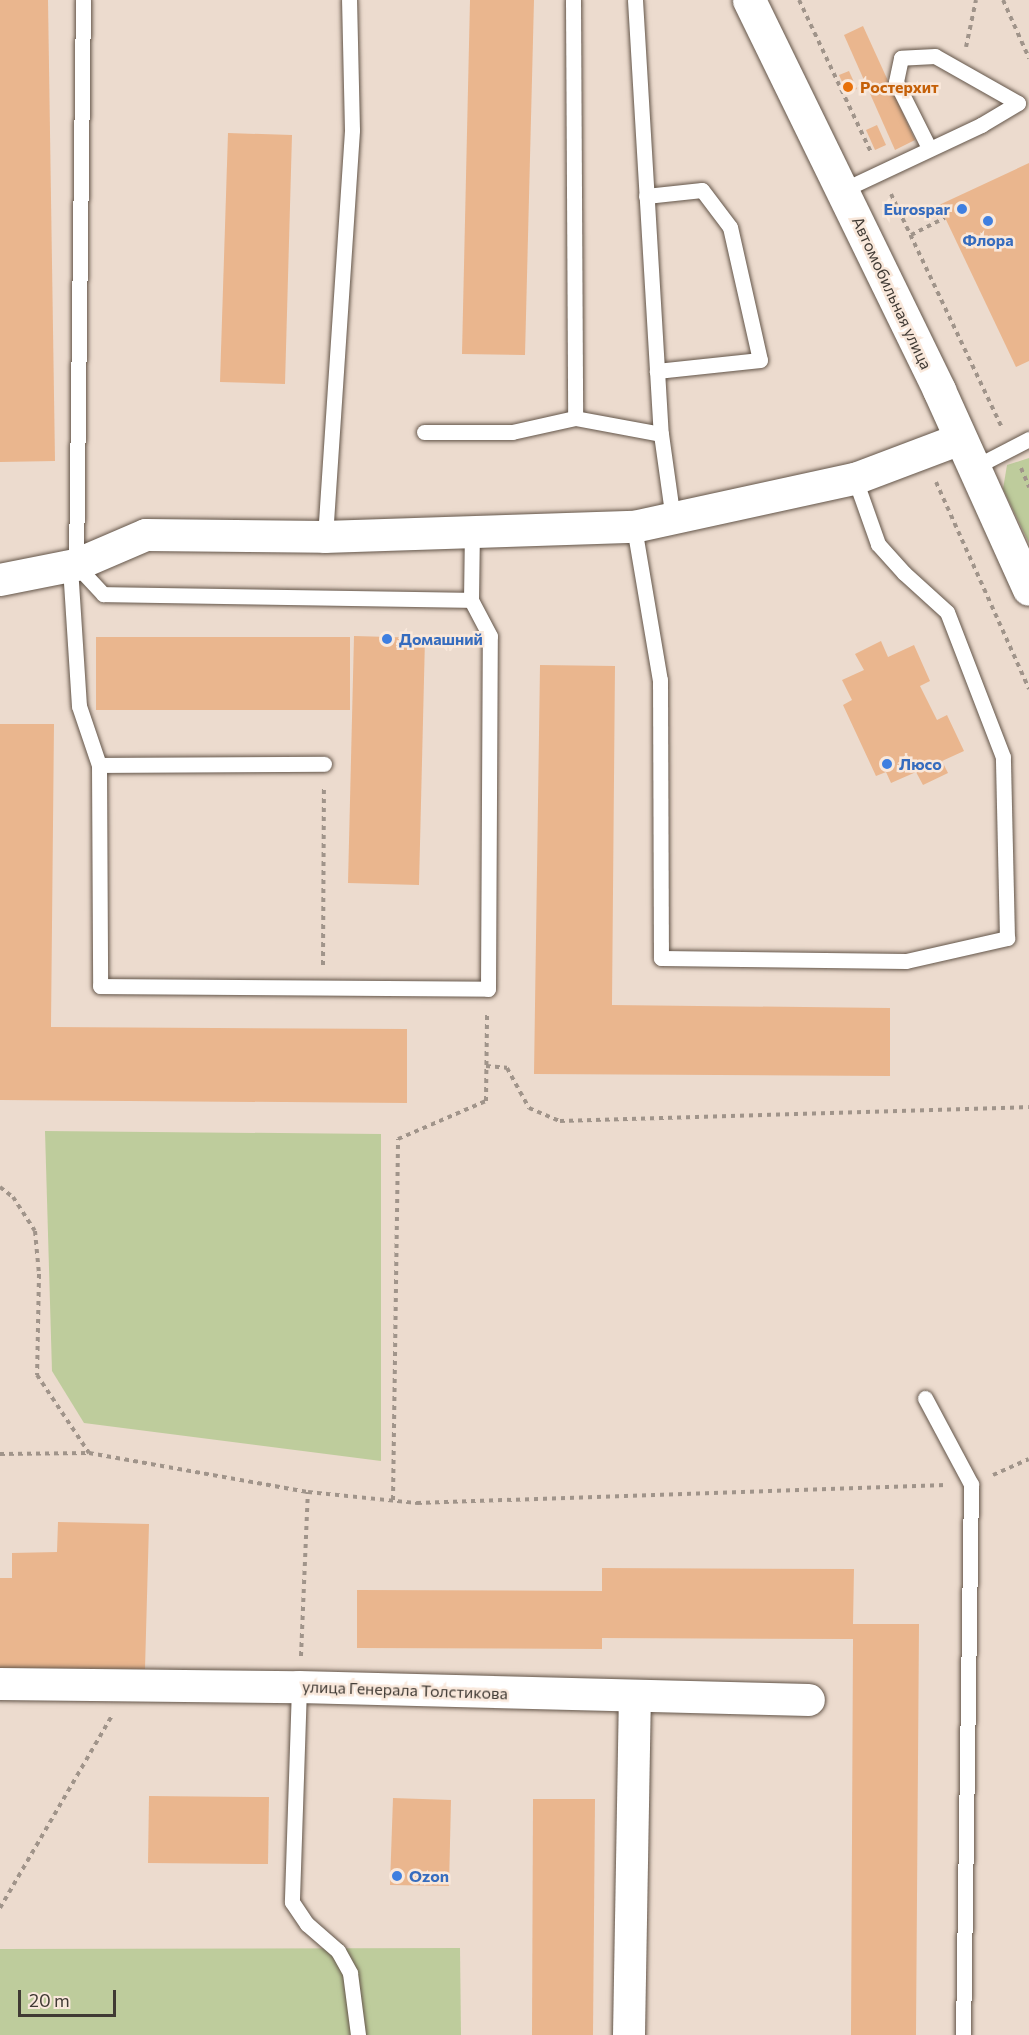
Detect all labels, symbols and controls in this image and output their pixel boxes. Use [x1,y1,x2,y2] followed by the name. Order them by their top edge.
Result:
[860,77,939,97] place label: Ростерхит
[841,80,855,94] marker: Ростерхит
[884,199,950,219] place label: Eurospar
[955,202,969,216] marker: Eurospar
[848,214,936,372] street label: Автомобильная улица
[981,214,995,228] marker: Флора
[963,230,1013,250] place label: Флора
[399,629,483,649] place label: Домашний
[380,632,394,646] marker: Домашний
[899,754,942,774] place label: Люсо
[880,757,894,771] marker: Люсо
[302,1677,508,1703] street label: улица Генерала Толстикова
[409,1866,449,1886] place label: Ozon
[390,1869,404,1883] marker: Ozon
[21,1978,118,2016] scale bar
[29,1989,70,2011] text: 20 m

